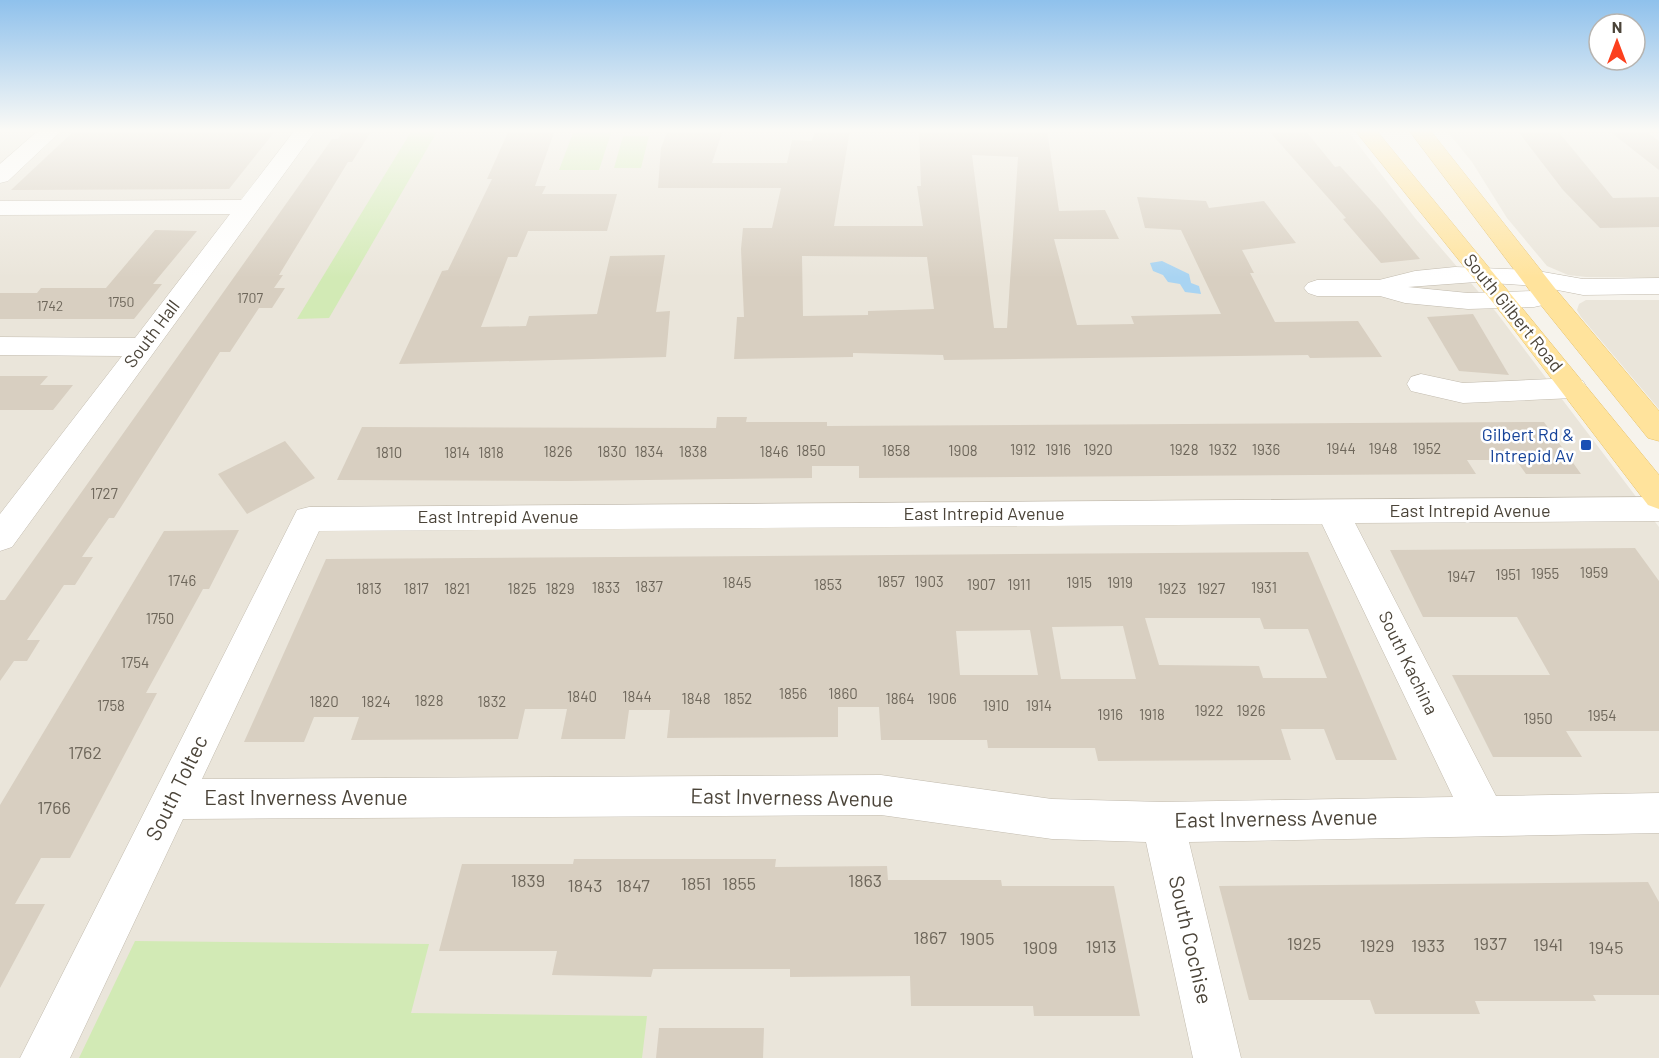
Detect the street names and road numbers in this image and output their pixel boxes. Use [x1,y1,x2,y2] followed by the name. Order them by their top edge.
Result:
[1459,249,1568,376] street label: South Gilbert Road
[119,295,184,372] street label: South Hall
[1389,499,1551,521] street label: East Intrepid Avenue
[903,502,1065,524] street label: East Intrepid Avenue
[417,505,579,527] street label: East Intrepid Avenue
[1374,607,1443,718] street label: South Kachina
[139,730,212,844] street label: South Toltec
[690,782,894,811] street label: East Inverness Avenue
[204,784,408,809] street label: East Inverness Avenue
[1174,803,1378,832] street label: East Inverness Avenue
[1165,873,1218,1006] street label: South Cochise

